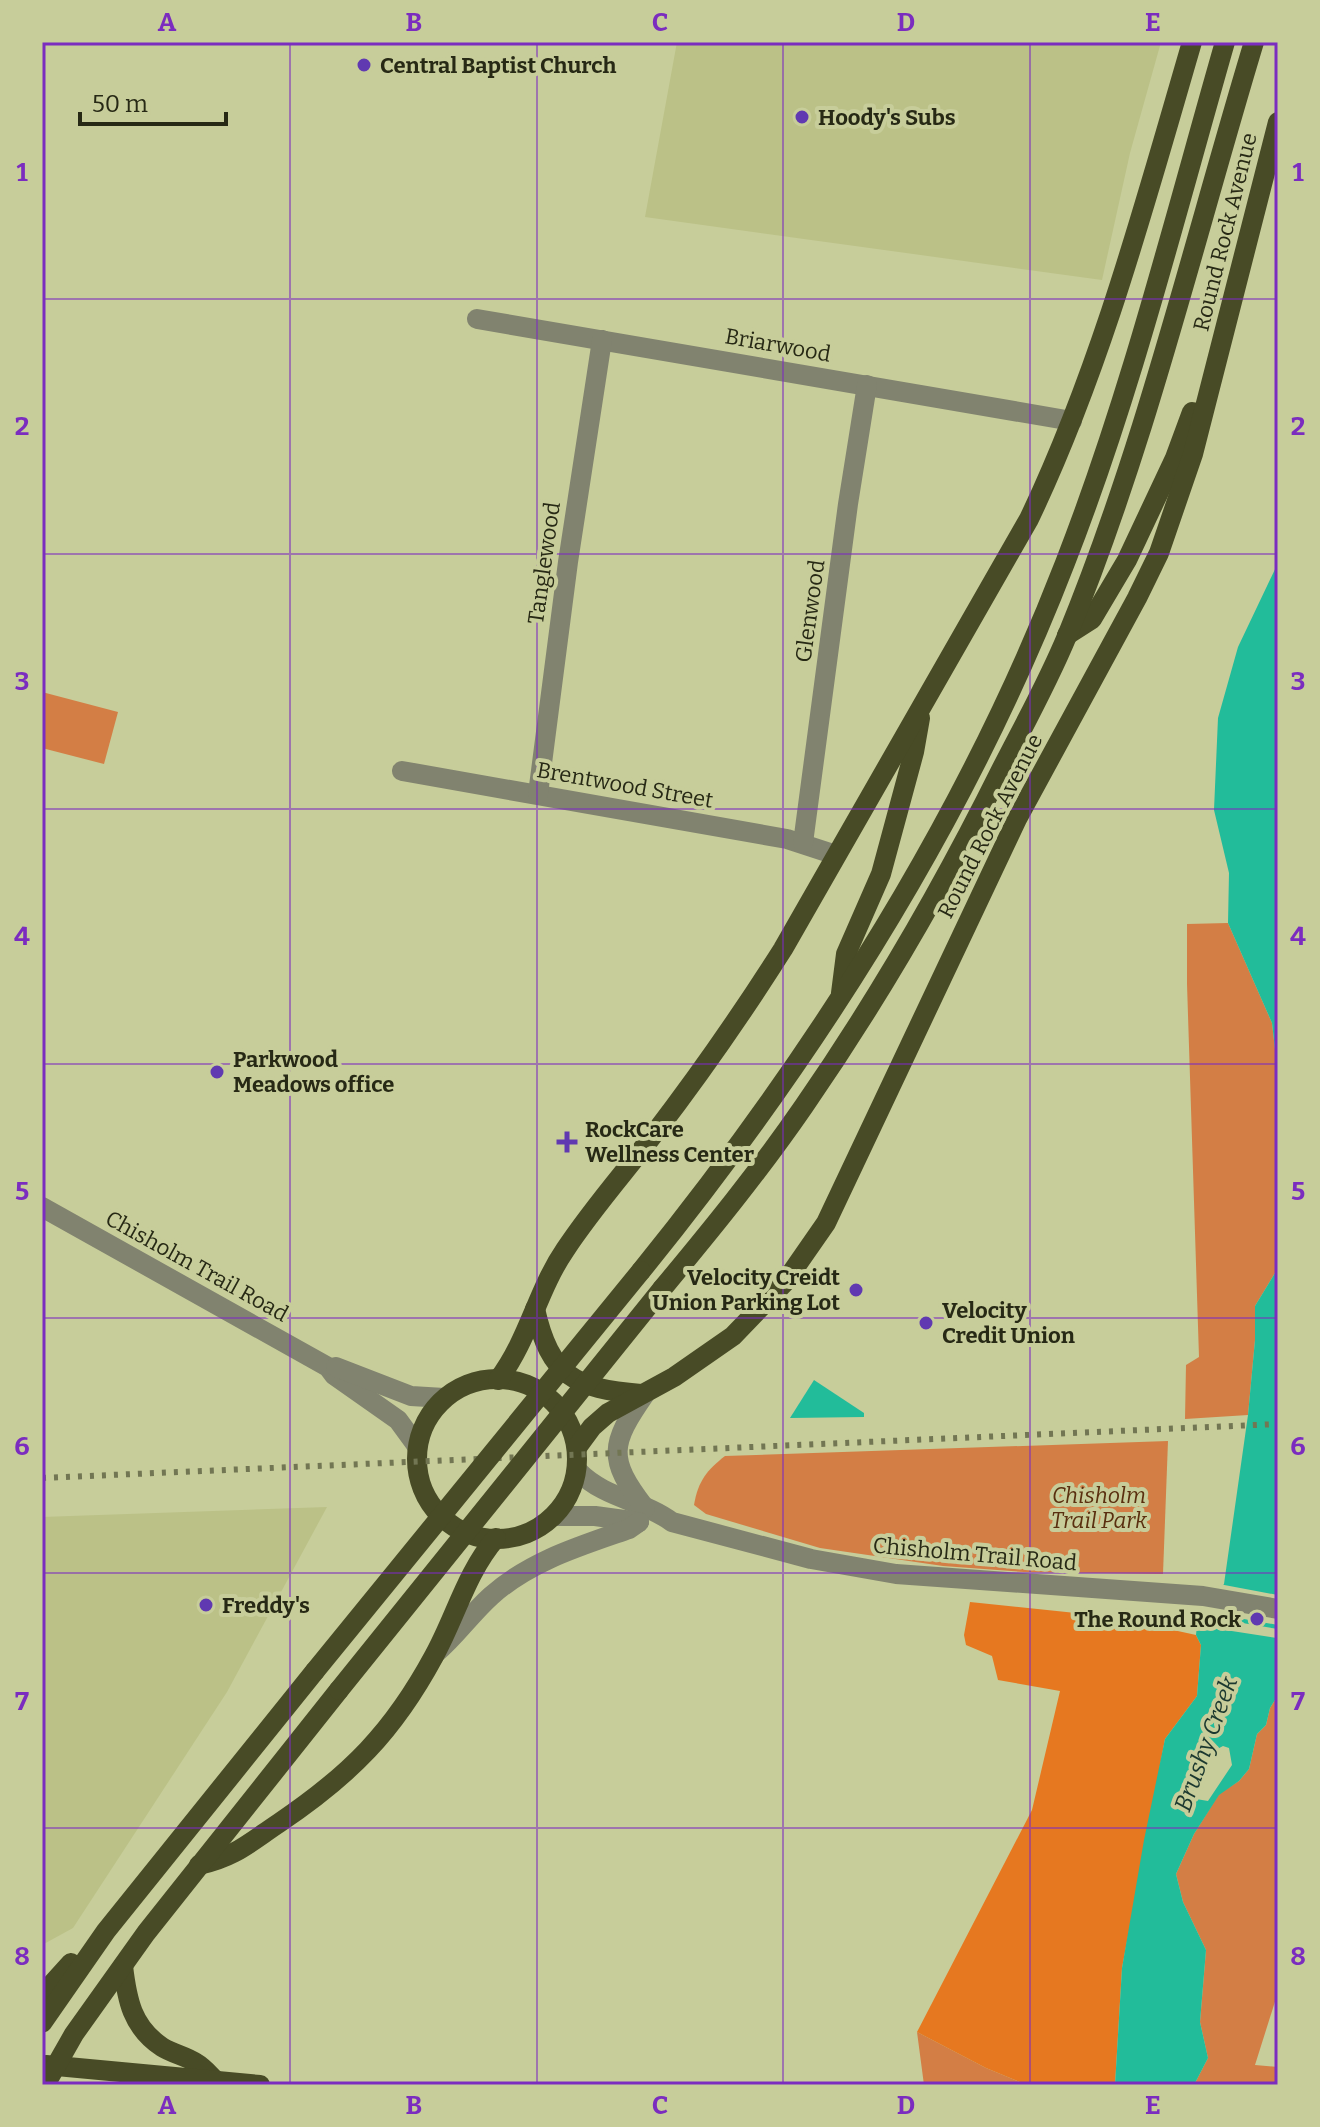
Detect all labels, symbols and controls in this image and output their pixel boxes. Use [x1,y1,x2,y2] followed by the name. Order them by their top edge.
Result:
[158,7,177,38] text: A
[406,7,422,38] text: B
[652,7,668,38] text: C
[897,7,915,38] text: D
[1145,7,1161,38] text: E
[380,52,617,79] place label: Central Baptist Church
[355,56,373,74] marker: Central Baptist Church
[80,76,226,126] scale bar
[92,90,148,118] text: 50 m
[818,104,956,131] place label: Hoody's Subs
[793,108,811,126] marker: Hoody's Subs
[1187,130,1263,334] street label: Round Rock Avenue
[16,157,28,188] text: 1
[1292,157,1304,188] text: 1
[723,322,833,368] street label: Briarwood
[15,411,29,442] text: 2
[1291,411,1305,442] text: 2
[522,500,566,626] street label: Tanglewood
[789,558,831,664] street label: Glenwood
[15,666,29,697] text: 3
[1291,666,1305,697] text: 3
[932,729,1048,923] street label: Round Rock Avenue
[535,756,715,814] street label: Brentwood Street
[14,921,30,952] text: 4
[1290,921,1306,952] text: 4
[233,1046,394,1098] place label: Parkwood Meadows office
[208,1063,226,1081] marker: Parkwood Meadows office
[585,1116,755,1168] place label: RockCare Wellness Center
[556,1131,578,1153] marker: RockCare Wellness Center
[15,1176,29,1207] text: 5
[1291,1176,1305,1207] text: 5
[101,1205,293,1327] street label: Chisholm Trail Road
[652,1264,840,1316] place label: Velocity Creidt Union Parking Lot
[847,1281,865,1299] marker: Velocity Creidt Union Parking Lot
[942,1297,1075,1349] place label: Velocity Credit Union
[917,1314,935,1332] marker: Velocity Credit Union
[14,1431,30,1462] text: 6
[1290,1431,1306,1462] text: 6
[1051,1482,1148,1534] park label: Chisholm Trail Park
[872,1532,1078,1576] street label: Chisholm Trail Road
[222,1592,310,1619] place label: Freddy's
[197,1596,215,1614] marker: Freddy's
[1074,1606,1241,1633] place label: The Round Rock
[1248,1610,1266,1628] marker: The Round Rock
[1169,1672,1244,1815] water label: Brushy Creek
[15,1686,29,1717] text: 7
[1291,1686,1305,1717] text: 7
[14,1941,30,1972] text: 8
[1290,1941,1306,1972] text: 8
[158,2090,177,2121] text: A
[406,2090,422,2121] text: B
[652,2090,668,2121] text: C
[897,2090,915,2121] text: D
[1145,2090,1161,2121] text: E

